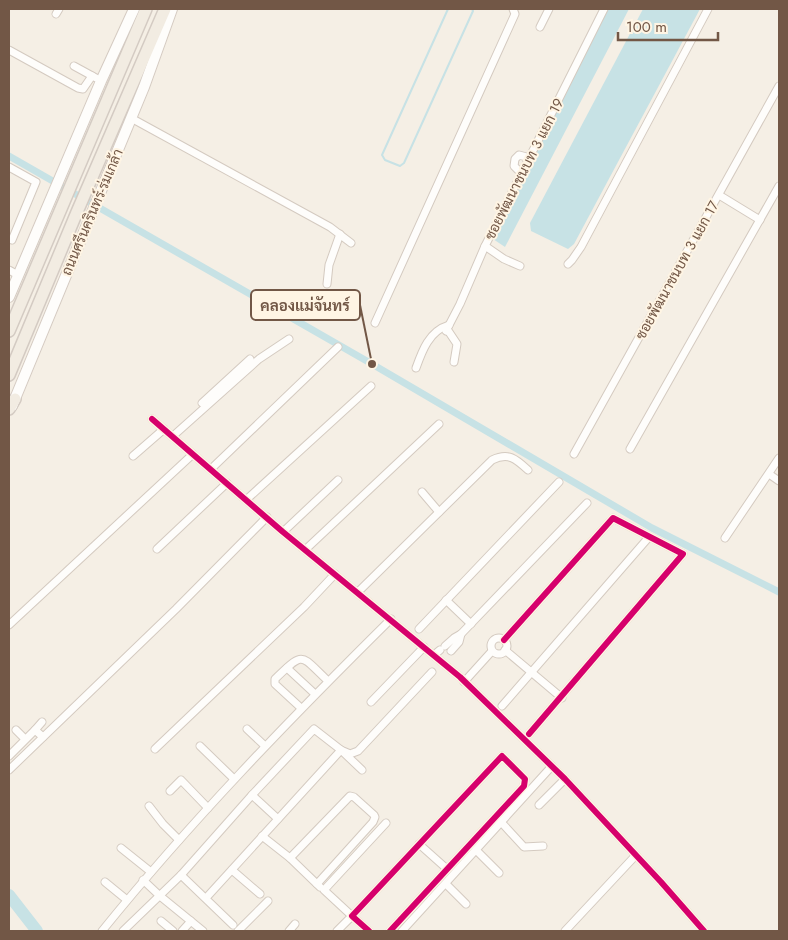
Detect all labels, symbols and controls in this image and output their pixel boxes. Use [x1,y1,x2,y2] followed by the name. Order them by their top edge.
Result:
[618,10,718,42] scale bar
[626,16,667,38] text: 100 m
[480,95,568,243] street label: ซอยพัฒนาชนบท 3 แยก 19
[56,146,128,278] street label: ถนนศรีนครินทร์-ร่มเกล้า
[630,196,724,343] street label: ซอยพัฒนาชนบท 3 แยก 17
[251,290,360,320] callout: คลองแม่จันทร์
[260,295,351,317] text: คลองแม่จันทร์

